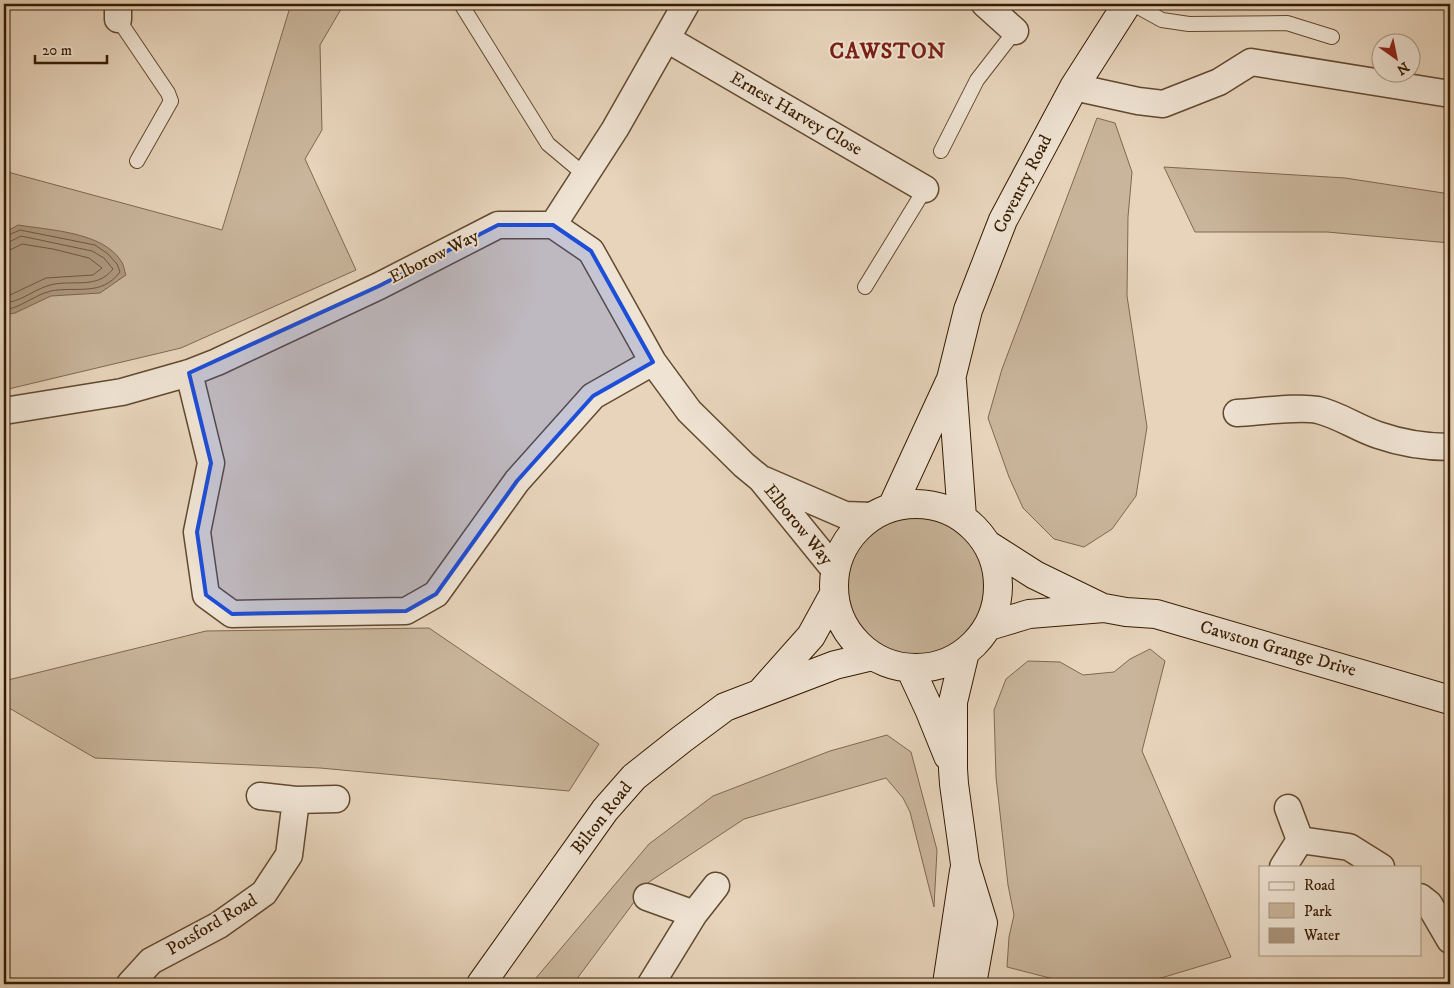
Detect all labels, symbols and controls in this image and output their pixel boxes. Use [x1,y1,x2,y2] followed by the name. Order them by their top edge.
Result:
[35,32,108,64] scale bar
[1372,32,1422,82] north arrow
[830,38,946,65] district label: CAWSTON
[42,41,72,60] text: 20 m
[1392,57,1412,79] text: N
[726,67,866,161] street label: Ernest Harvey Close
[989,131,1057,237] street label: Coventry Road
[386,225,483,289] street label: Elborow Way
[759,480,838,570] street label: Elborow Way
[1197,616,1359,682] street label: Cawston Grange Drive
[567,777,637,859] street label: Bilton Road
[1259,866,1422,956] legend
[1304,876,1336,895] text: Road
[163,889,261,961] street label: Potsford Road
[1304,902,1333,921] text: Park
[1303,926,1340,945] text: Water

